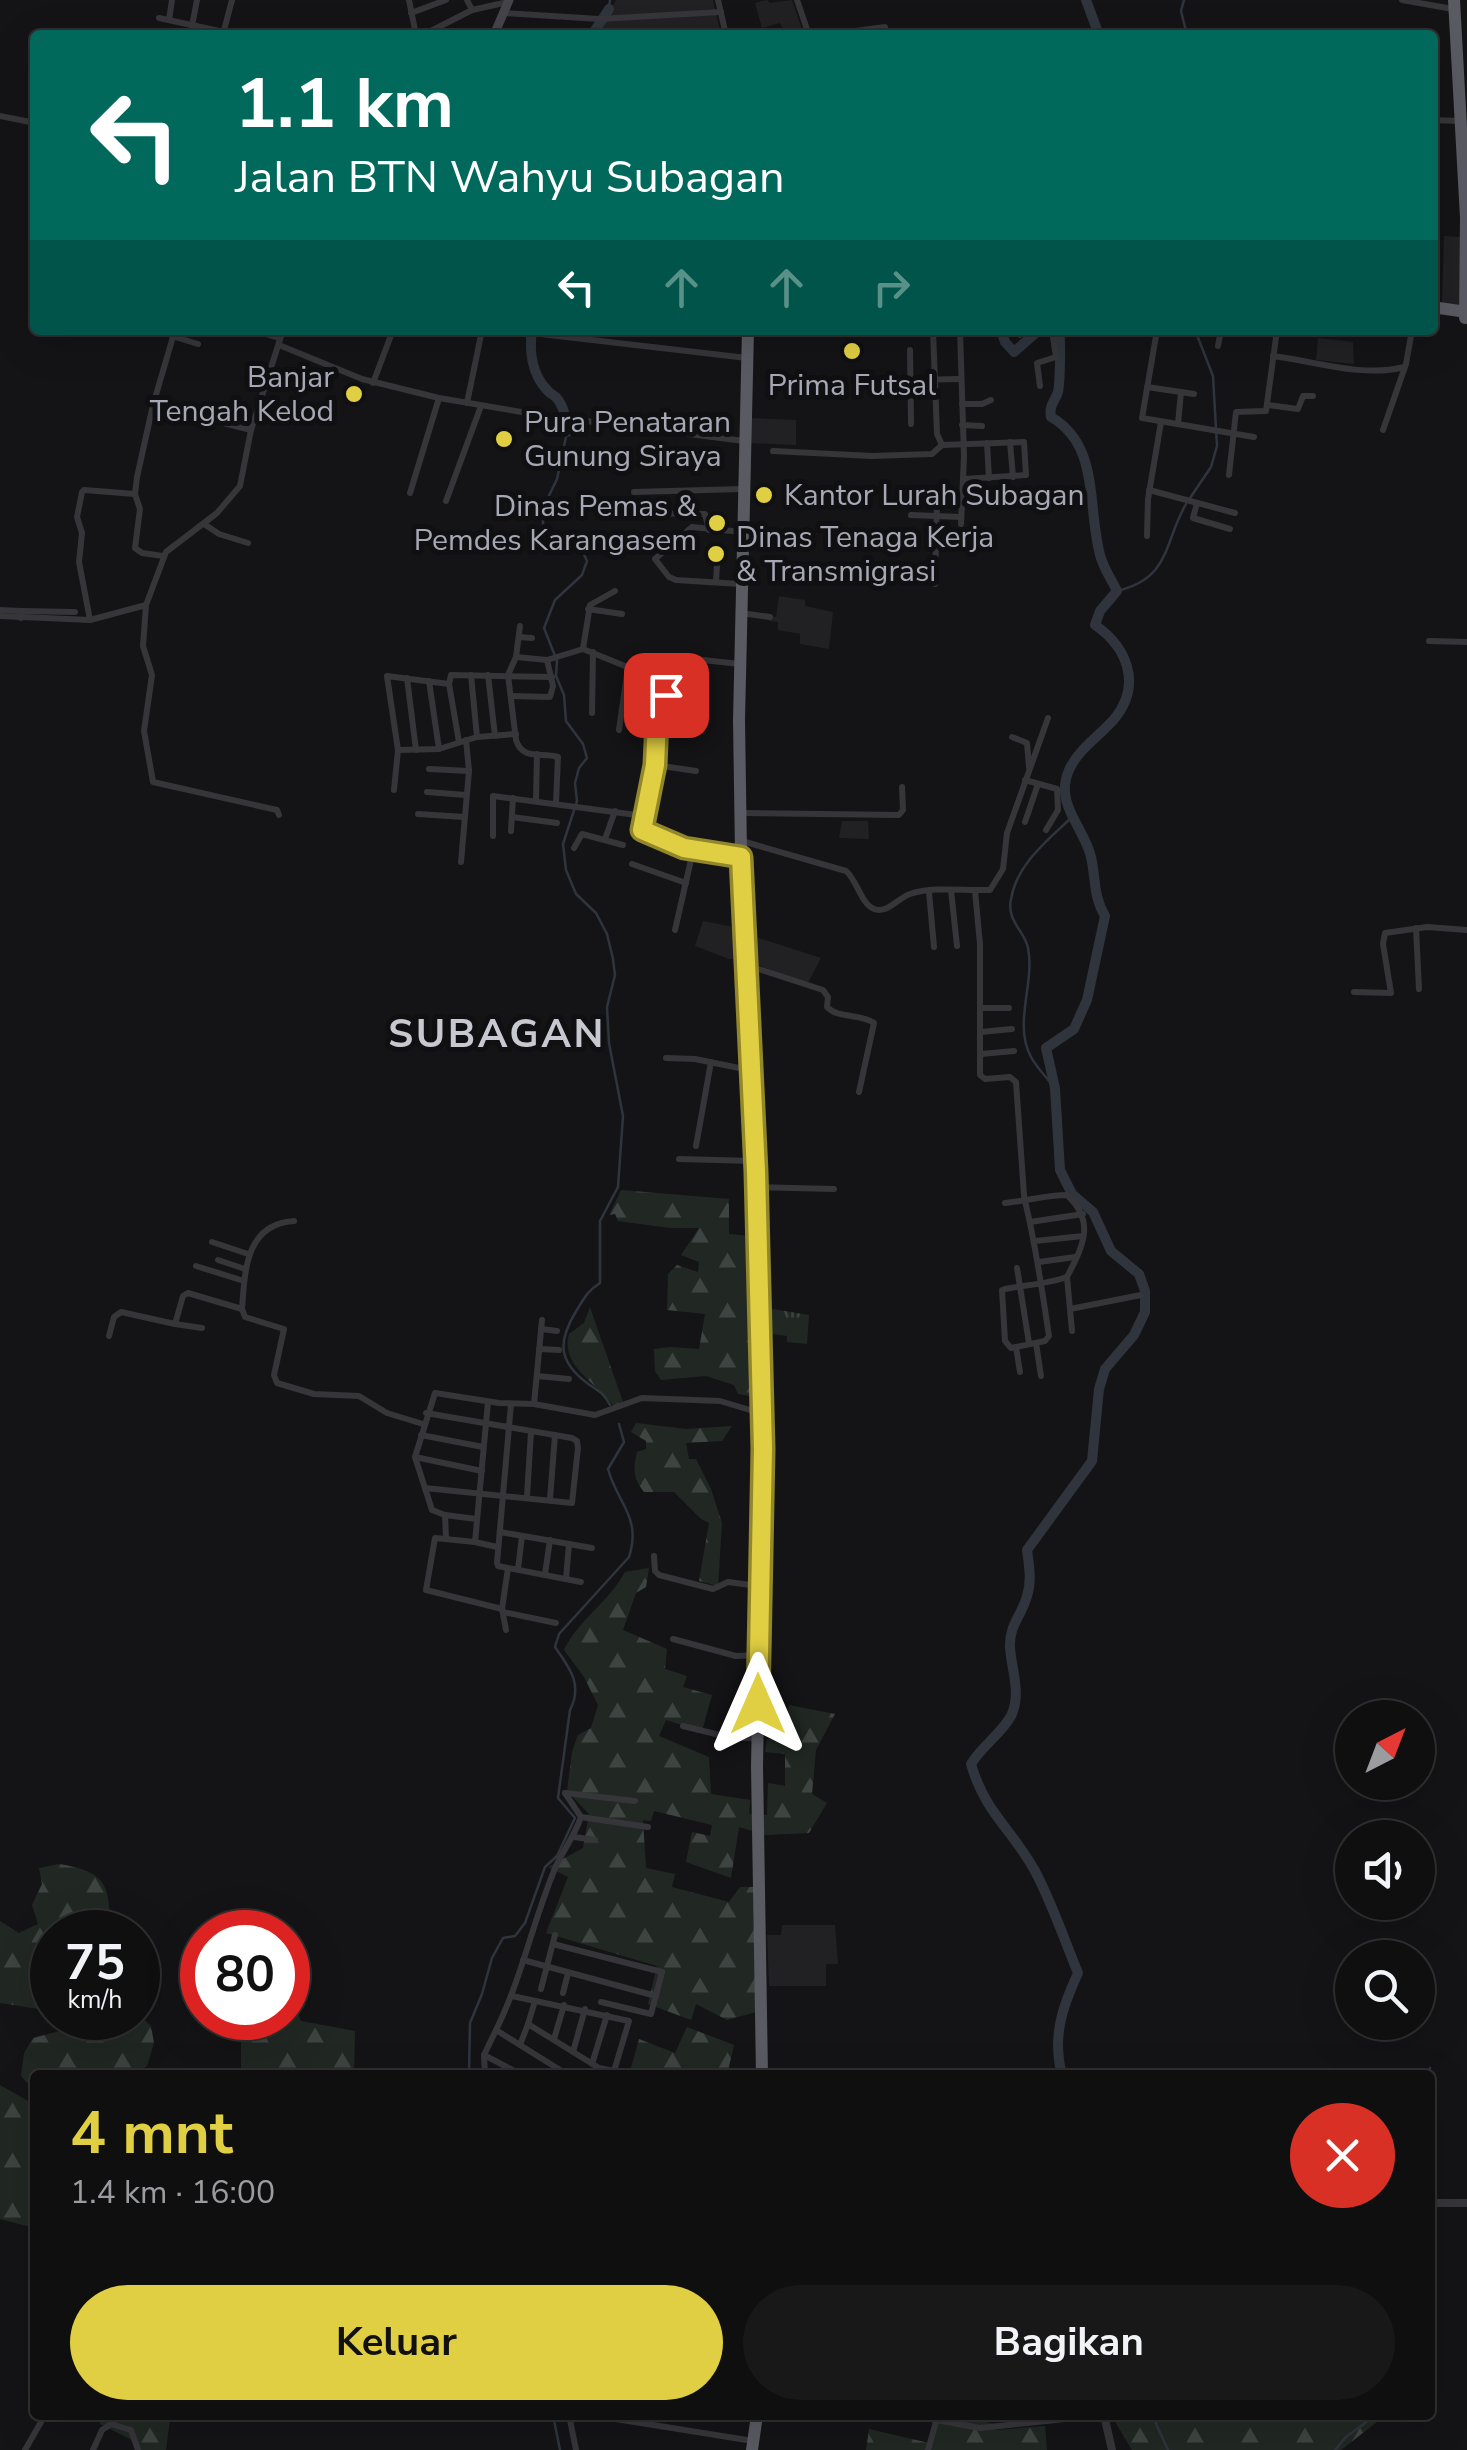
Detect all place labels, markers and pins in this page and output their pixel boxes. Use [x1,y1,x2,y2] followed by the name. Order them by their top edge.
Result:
[841,340,863,362] marker: Prima Futsal
[150,357,334,432] place label: Banjar Tengah Kelod
[768,365,936,406] place label: Prima Futsal
[343,383,365,405] marker: Banjar Tengah Kelod
[524,402,731,477] place label: Pura Penataran Gunung Siraya
[493,428,515,450] marker: Pura Penataran Gunung Siraya
[784,475,1084,516] place label: Kantor Lurah Subagan
[753,484,775,506] marker: Kantor Lurah Subagan
[414,486,697,561] place label: Dinas Pemas & Pemdes Karangasem
[706,512,728,534] marker: Dinas Pemas & Pemdes Karangasem
[736,517,994,592] place label: Dinas Tenaga Kerja & Transmigrasi
[705,543,727,565] marker: Dinas Tenaga Kerja & Transmigrasi
[624,653,709,738] pin

